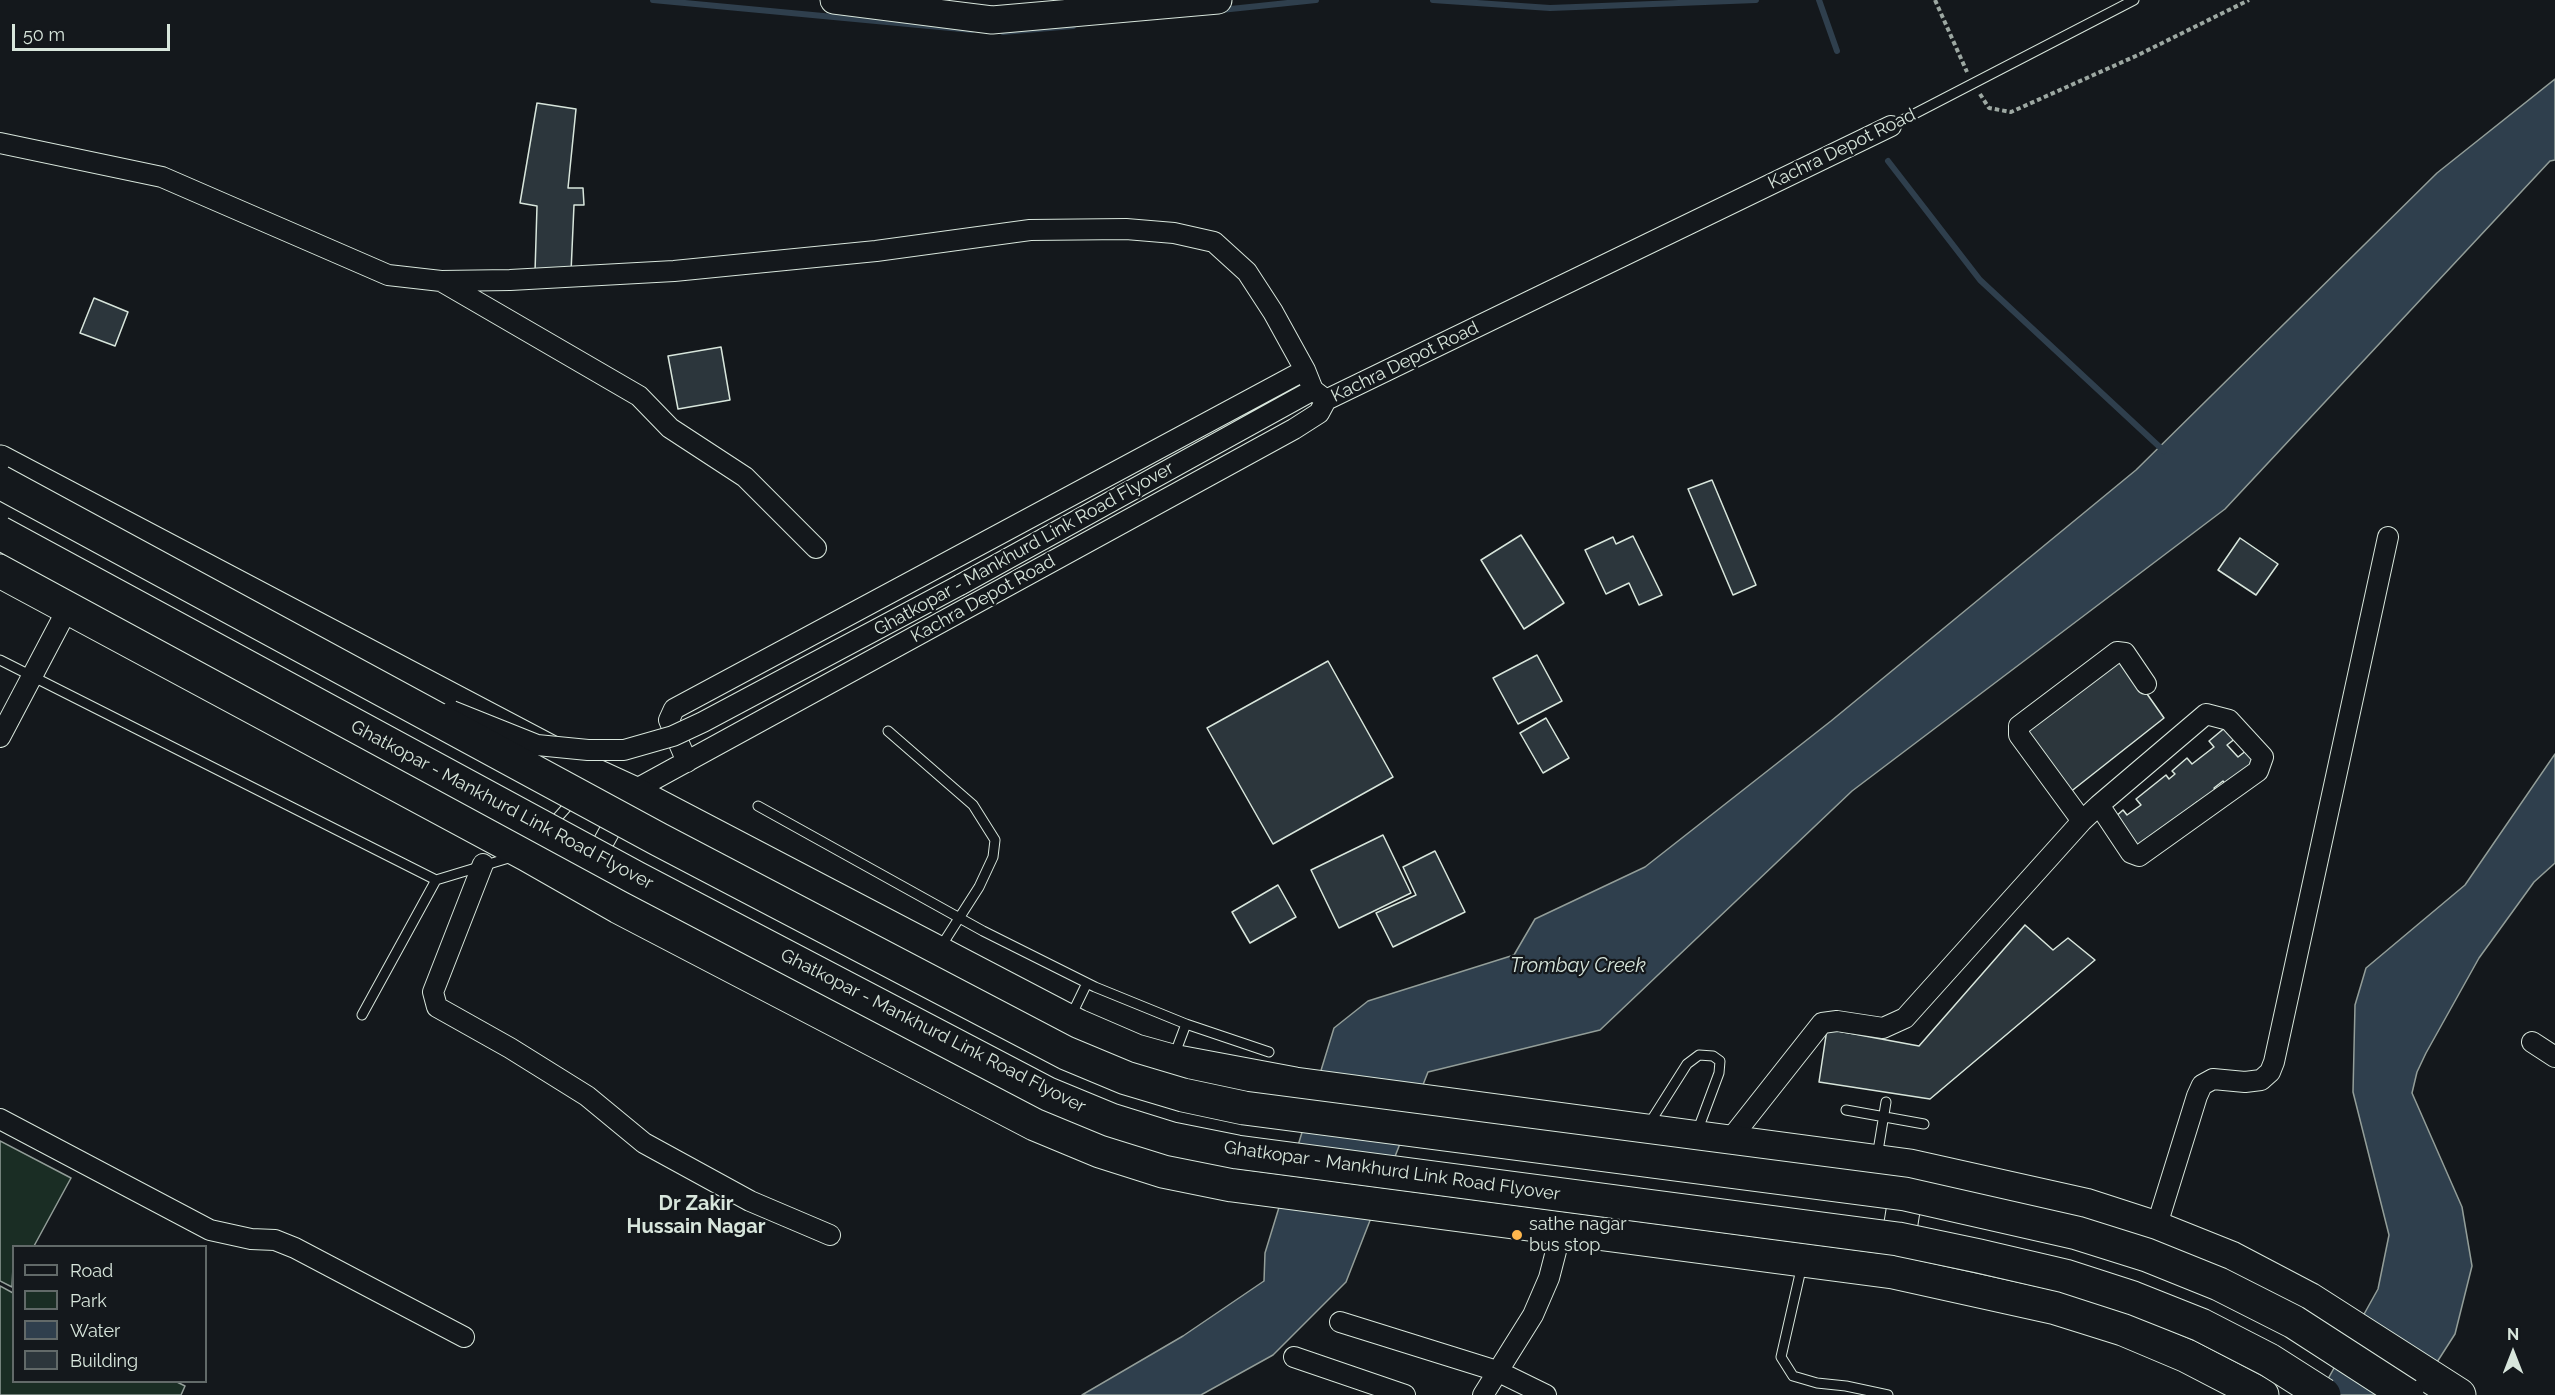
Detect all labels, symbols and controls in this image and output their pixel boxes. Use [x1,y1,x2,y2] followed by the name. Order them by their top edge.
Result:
[15,12,172,50] scale bar
[23,24,65,45] text: 50 m
[1765,104,1919,194] street label: Kachra Depot Road
[1328,317,1482,407] street label: Kachra Depot Road
[870,457,1178,641] street label: Ghatkopar - Mankhurd Link Road Flyover
[907,550,1059,648] street label: Kachra Depot Road
[347,716,657,894] street label: Ghatkopar - Mankhurd Link Road Flyover
[777,944,1089,1118] street label: Ghatkopar - Mankhurd Link Road Flyover
[1510,954,1646,978] water label: Trombay Creek
[1222,1137,1562,1205] street label: Ghatkopar - Mankhurd Link Road Flyover
[627,1192,765,1239] district label: Dr Zakir Hussain Nagar
[1529,1214,1627,1256] place label: sathe nagar bus stop
[1510,1228,1524,1242] marker: sathe nagar bus stop
[12,1245,207,1383] legend
[70,1260,113,1281] text: Road
[70,1290,107,1311] text: Park
[70,1320,120,1341] text: Water
[2483,1323,2543,1383] north arrow
[2507,1325,2519,1344] text: N
[70,1350,138,1371] text: Building

